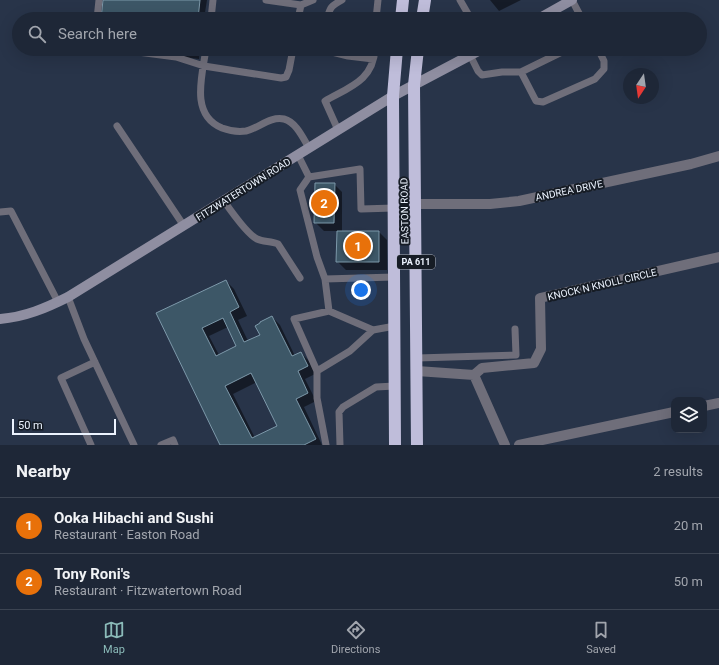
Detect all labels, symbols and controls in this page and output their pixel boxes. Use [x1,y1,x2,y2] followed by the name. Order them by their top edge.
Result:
[12,12,707,56] search box
[26,23,48,45] icon: search
[58,25,137,43] text: Search here
[623,68,659,104] north arrow
[194,156,293,223] street label: FITZWATERTOWN ROAD
[398,178,411,244] street label: EASTON ROAD
[534,178,604,203] street label: ANDREA DRIVE
[311,188,337,218] pin: 2
[345,231,371,261] pin: 1
[397,255,435,269] road number: PA 611
[546,266,658,302] street label: KNOCK N KNOLL CIRCLE
[351,280,371,300] your location
[671,397,707,433] map controls
[671,397,707,433] button: layers
[12,417,116,436] scale bar
[18,419,43,432] text: 50 m
[16,461,71,481] text: Nearby
[653,464,703,479] text: 2 results
[54,509,214,527] text: Ooka Hibachi and Sushi
[25,518,33,533] text: 1
[674,518,703,533] text: 20 m
[54,527,200,542] text: Restaurant · Easton Road
[54,565,130,583] text: Tony Roni's
[25,574,33,589] text: 2
[674,574,703,589] text: 50 m
[54,583,242,598] text: Restaurant · Fitzwatertown Road
[103,619,125,656] tab: Map
[331,619,380,656] tab: Directions
[586,619,616,656] tab: Saved

